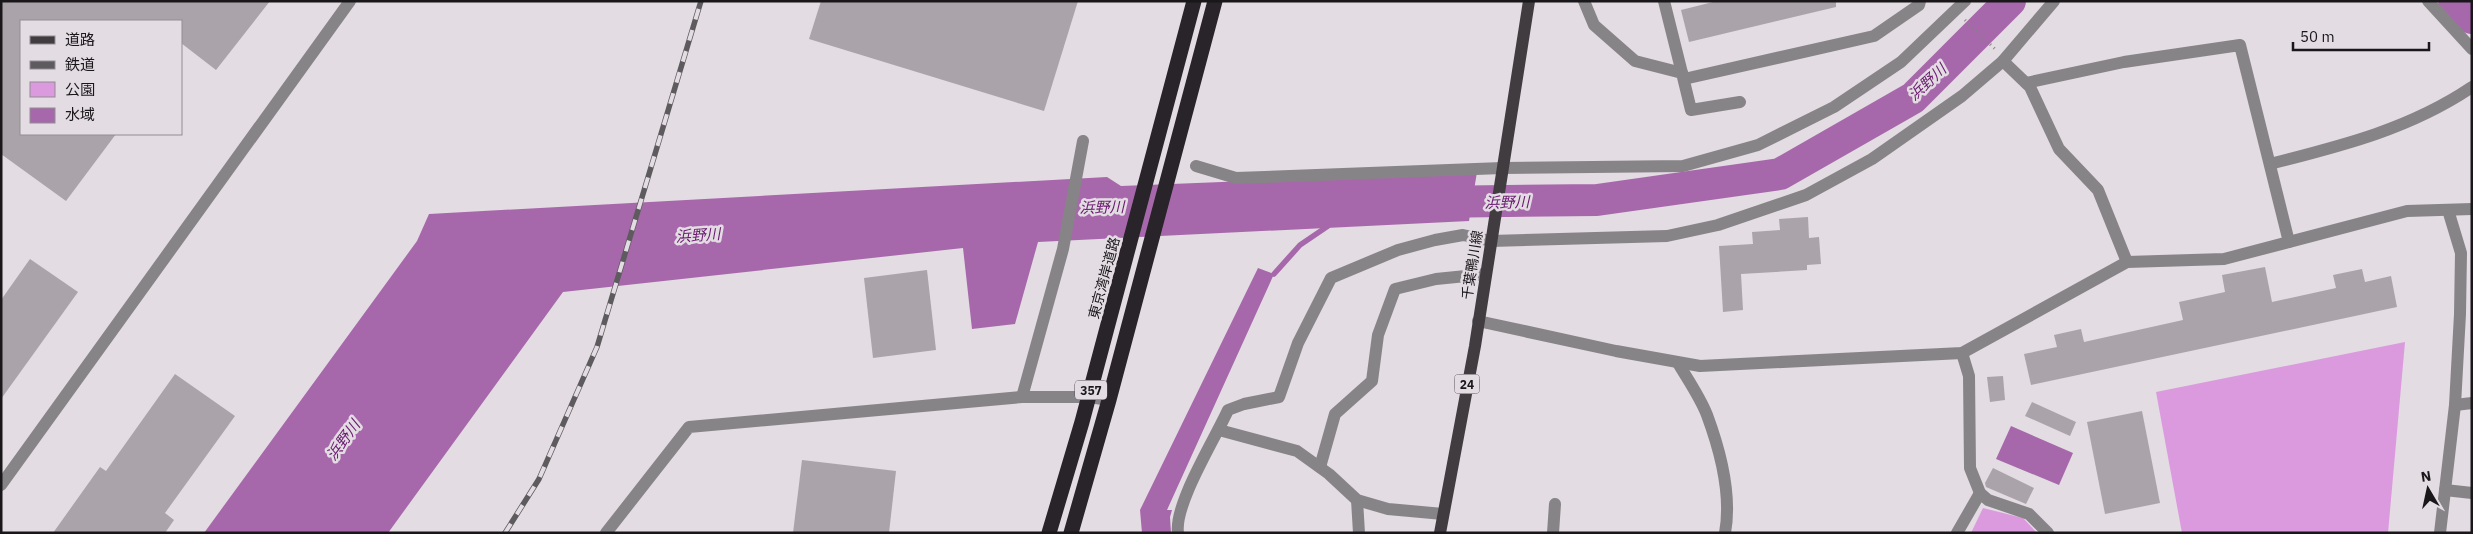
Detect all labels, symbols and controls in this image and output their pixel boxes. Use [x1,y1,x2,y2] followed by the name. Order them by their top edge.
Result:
[20,20,182,135] legend
[2293,20,2429,52] scale bar
[2300,27,2335,46] text: 50 m
[65,30,95,49] text: 道路
[65,55,95,74] text: 鉄道
[1904,58,1951,104] water label: 浜野川
[65,80,95,99] text: 公園
[65,105,95,124] text: 水域
[1484,192,1532,212] water label: 浜野川
[1079,197,1127,217] water label: 浜野川
[675,224,723,246] water label: 浜野川
[1458,229,1486,301] street label: 千葉鴨川線
[1084,235,1124,321] street label: 東京湾岸道路
[1454,374,1480,394] road number: 24
[1075,380,1107,400] road number: 357
[322,415,365,464] water label: 浜野川
[2403,464,2453,514] north arrow
[2420,466,2432,486] text: N

